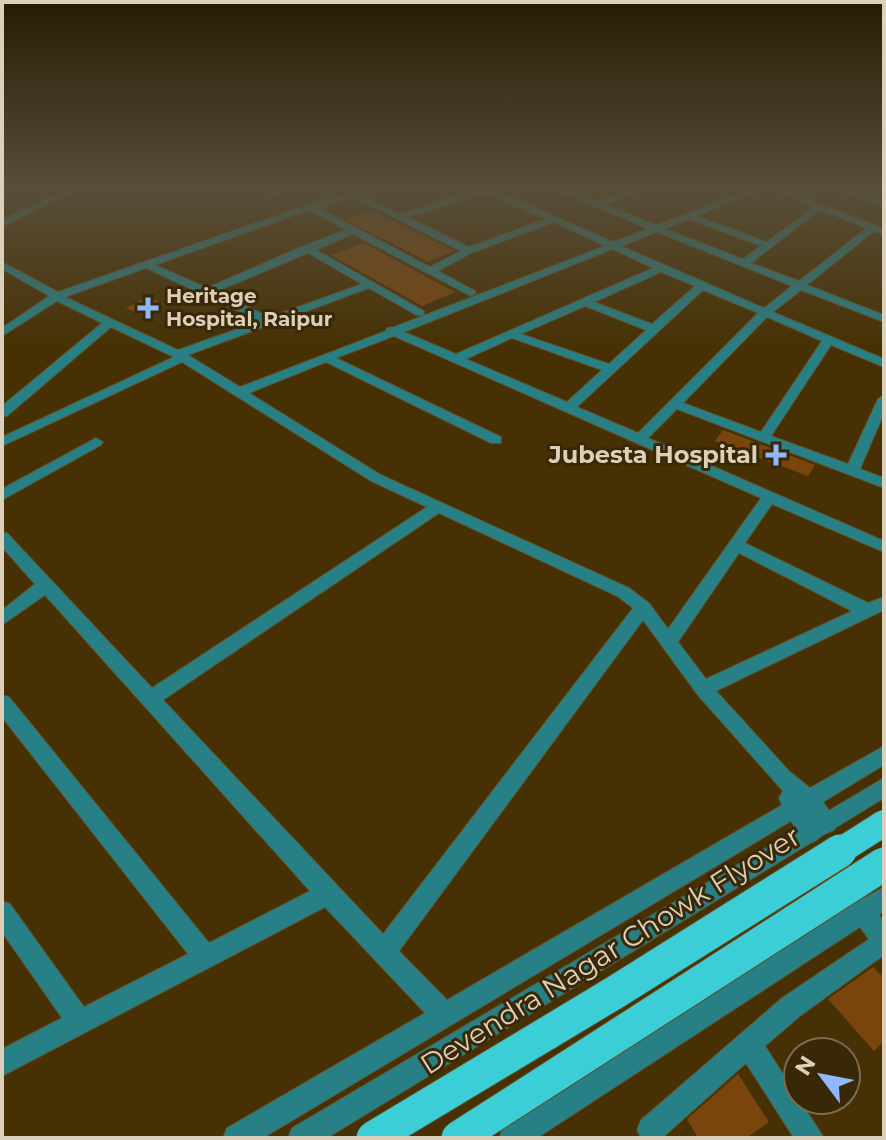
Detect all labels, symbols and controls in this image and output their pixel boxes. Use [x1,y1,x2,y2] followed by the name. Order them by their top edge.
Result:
[166,284,333,331] place label: Heritage Hospital, Raipur
[137,297,159,319] marker: Heritage Hospital, Raipur
[548,440,758,469] place label: Jubesta Hospital
[765,444,787,466] marker: Jubesta Hospital
[414,819,806,1081] street label: Devendra Nagar Chowk Flyover
[782,1036,862,1116] north arrow

